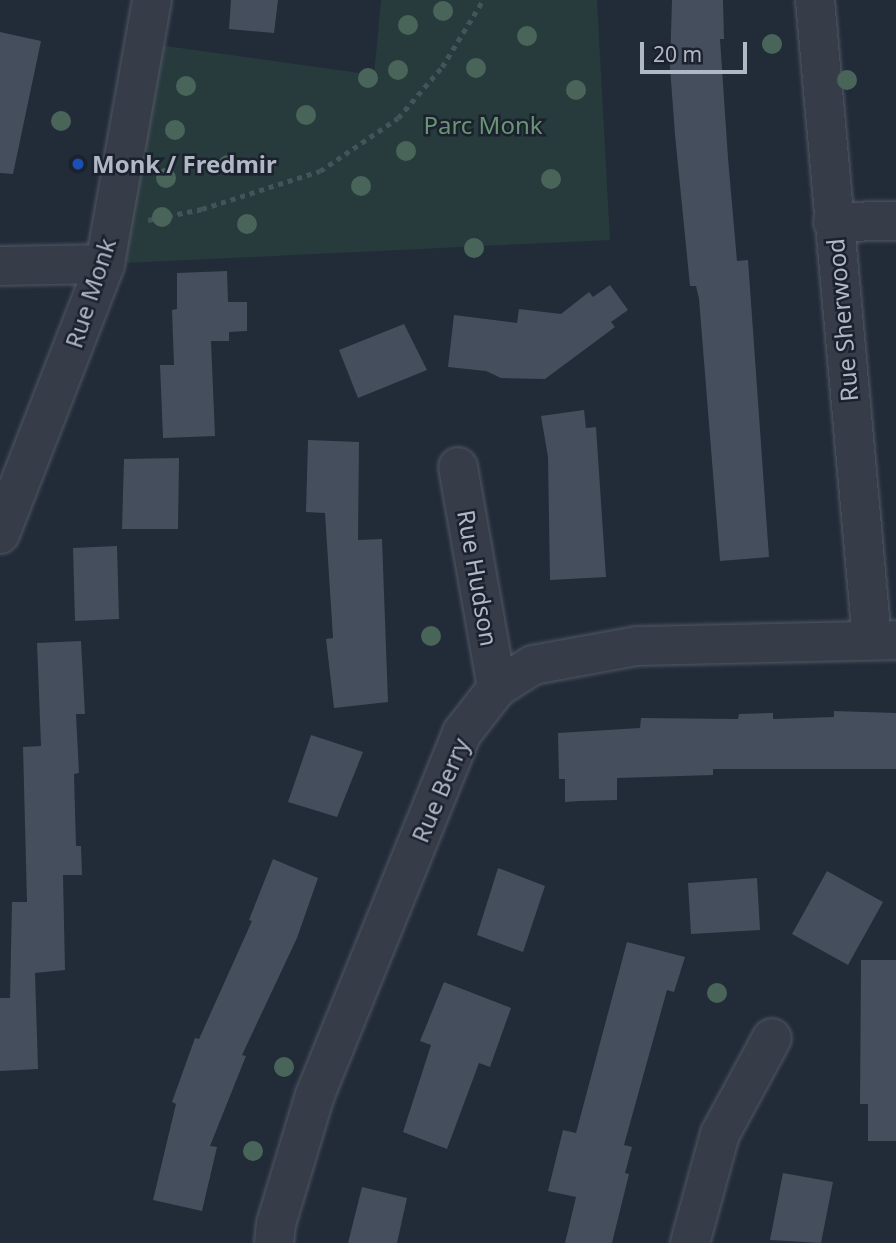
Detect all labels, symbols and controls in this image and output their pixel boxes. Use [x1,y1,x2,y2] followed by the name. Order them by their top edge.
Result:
[644,28,751,72] scale bar
[653,40,702,68] text: 20 m
[423,111,543,139] park label: Parc Monk
[92,150,277,178] place label: Monk / Fredmir
[70,156,86,172] marker: Monk / Fredmir
[59,235,121,351] street label: Rue Monk
[821,237,863,403] street label: Rue Sherwood
[452,508,504,648] street label: Rue Hudson
[405,733,475,847] street label: Rue Berry

